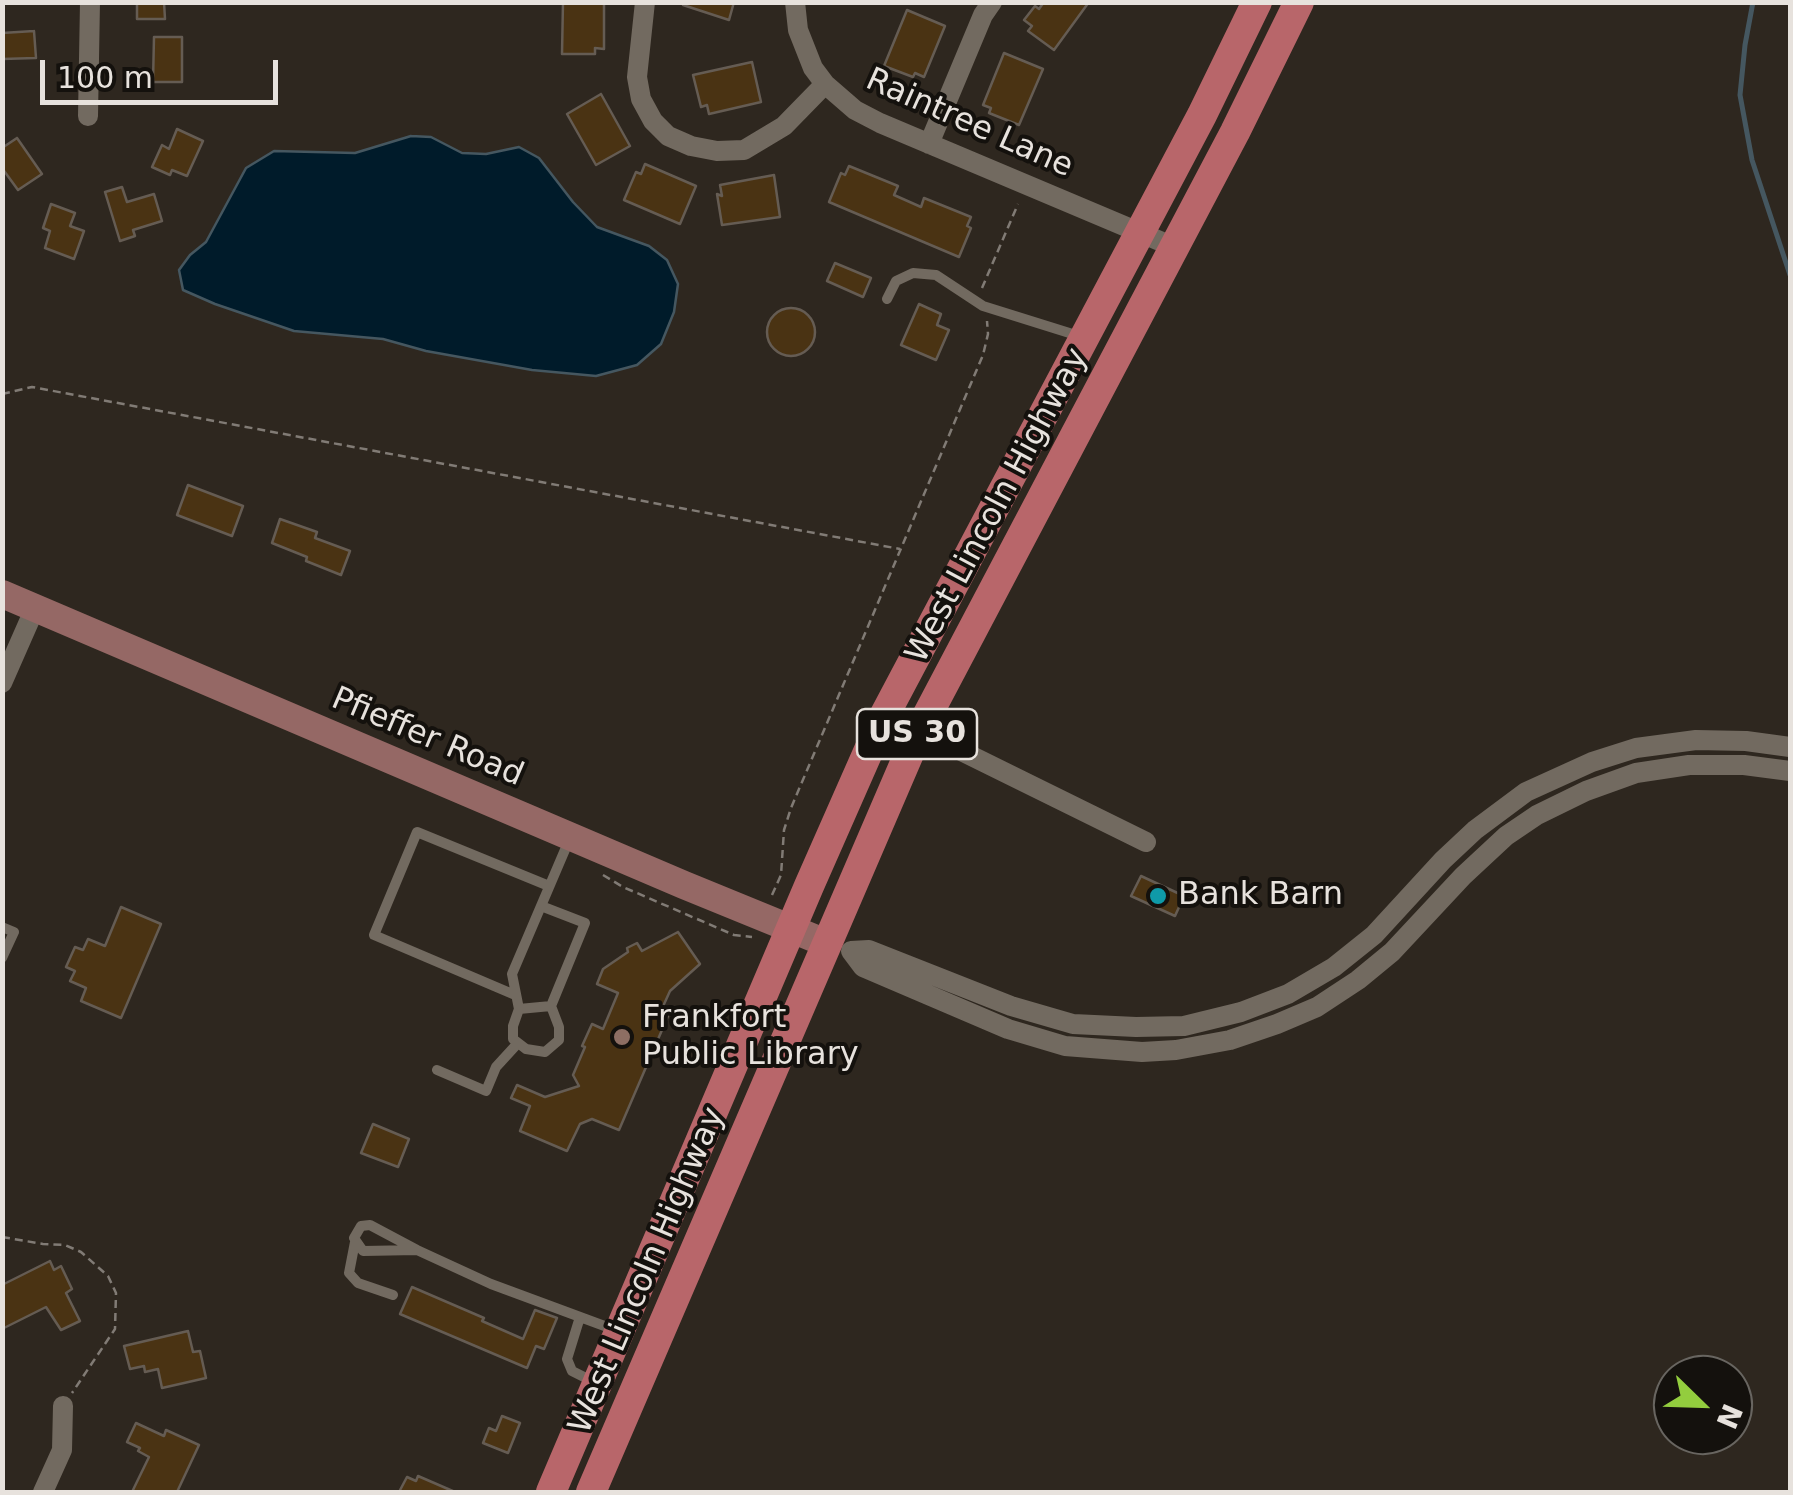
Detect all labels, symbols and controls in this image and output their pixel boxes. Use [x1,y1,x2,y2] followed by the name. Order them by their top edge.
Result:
[45,40,282,102] scale bar
[57,60,153,95] text: 100 m
[860,61,1078,187] street label: Raintree Lane
[899,342,1097,670] street label: West Lincoln Highway
[325,680,529,796] street label: Pfieffer Road
[857,709,977,759] road number: US 30
[1178,877,1343,915] place label: Bank Barn
[1147,885,1169,907] marker: Bank Barn
[642,1000,859,1075] place label: Frankfort Public Library
[611,1026,633,1048] marker: Frankfort Public Library
[562,1102,734,1440] street label: West Lincoln Highway
[1653,1355,1753,1455] north arrow
[1709,1399,1749,1433] text: N

